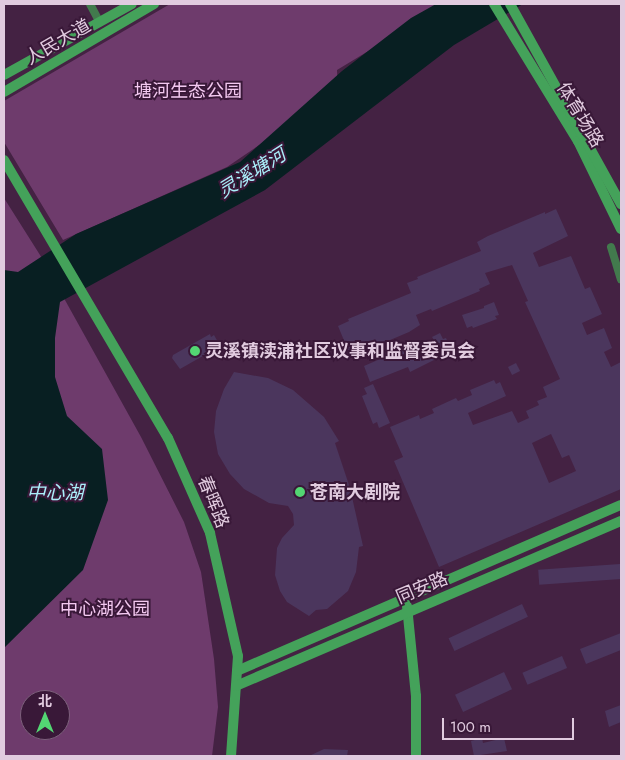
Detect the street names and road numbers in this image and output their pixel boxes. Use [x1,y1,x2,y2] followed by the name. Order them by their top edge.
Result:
[21,15,95,69] street label: 人民大道
[552,79,608,151] street label: 体育场路
[193,473,233,531] street label: 春晖路
[393,568,451,608] street label: 同安路

